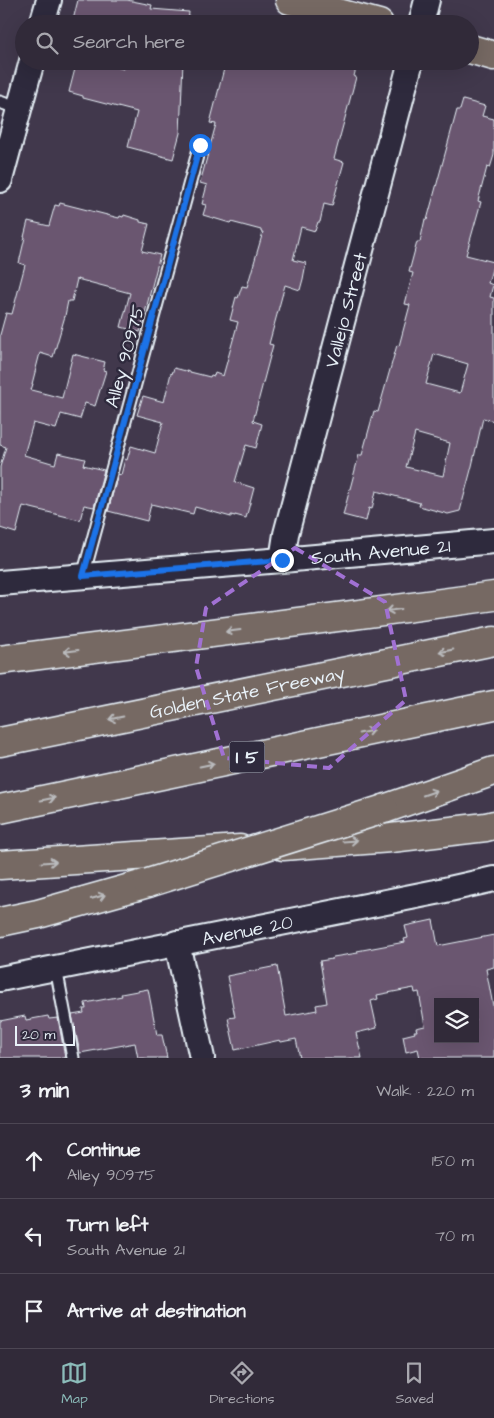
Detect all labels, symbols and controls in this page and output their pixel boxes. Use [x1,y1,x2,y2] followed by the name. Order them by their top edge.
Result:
[15,15,479,70] search box
[33,29,61,57] icon: search
[73,29,185,56] text: Search here
[189,134,212,157] route start
[318,249,375,371] street label: Vallejo Street
[99,302,153,411] street label: Alley 90975
[310,533,452,572] street label: South Avenue 21
[271,549,294,572] route end
[386,605,402,615] one-way arrow
[225,626,241,636] one-way arrow
[64,646,80,656] one-way arrow
[439,646,455,656] one-way arrow
[147,660,348,726] street label: Golden State Freeway
[108,714,124,724] one-way arrow
[357,726,373,736] one-way arrow
[230,742,264,772] road number: I 5
[198,760,214,769] one-way arrow
[422,788,437,797] one-way arrow
[39,793,55,803] one-way arrow
[342,836,358,846] one-way arrow
[40,858,56,867] one-way arrow
[90,892,106,902] one-way arrow
[200,909,295,953] street label: Avenue 20
[434,998,479,1043] map controls
[434,998,479,1043] button: layers
[15,1023,75,1046] scale bar
[22,1025,55,1045] text: 20 m
[20,1076,69,1105] text: 3 min
[376,1080,474,1102] text: Walk · 220 m
[67,1137,141,1164] text: Continue
[20,1147,48,1175] icon: ahead
[432,1150,474,1172] text: 150 m
[67,1164,156,1186] text: Alley 90975
[67,1212,148,1239] text: Turn left
[20,1222,48,1250] icon: left
[435,1225,474,1247] text: 70 m
[67,1239,185,1261] text: South Avenue 21
[20,1297,48,1325] icon: arrive
[67,1298,246,1325] text: Arrive at destination
[60,1359,88,1409] tab: Map
[209,1359,274,1409] tab: Directions
[395,1359,434,1409] tab: Saved

